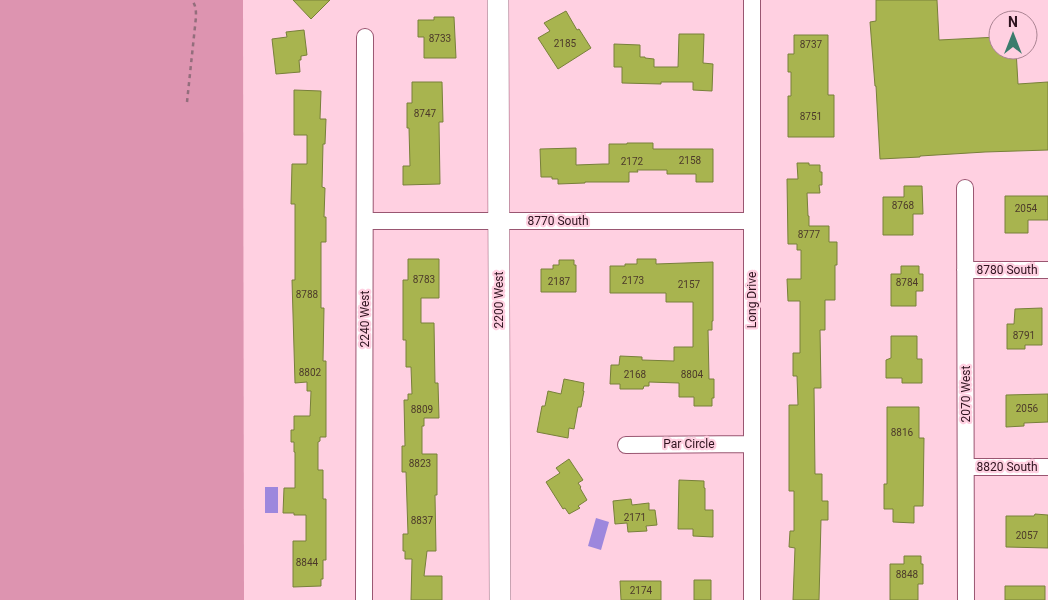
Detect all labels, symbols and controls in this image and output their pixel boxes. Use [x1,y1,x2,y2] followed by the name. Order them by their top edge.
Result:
[988,10,1038,60] north arrow
[1008,14,1018,30] text: N
[429,33,451,44] house number: 8733
[554,38,577,49] house number: 2185
[800,39,823,50] house number: 8737
[414,108,437,119] house number: 8747
[800,111,822,122] house number: 8751
[679,155,702,166] house number: 2158
[621,156,644,167] house number: 2172
[892,200,915,211] house number: 8768
[1015,203,1038,214] house number: 2054
[527,214,589,228] street label: 8770 South
[798,229,821,240] house number: 8777
[976,263,1038,277] street label: 8780 South
[492,271,506,328] street label: 2200 West
[745,272,759,328] street label: Long Drive
[413,274,435,285] house number: 8783
[622,275,644,286] house number: 2173
[548,276,571,287] house number: 2187
[896,277,919,288] house number: 8784
[678,279,701,290] house number: 2157
[296,289,319,300] house number: 8788
[358,290,372,347] street label: 2240 West
[1013,330,1035,341] house number: 8791
[959,365,973,422] street label: 2070 West
[299,367,322,378] house number: 8802
[624,369,647,380] house number: 2168
[681,369,704,380] house number: 8804
[1016,403,1039,414] house number: 2056
[411,404,433,415] house number: 8809
[891,427,914,438] house number: 8816
[663,437,715,451] street label: Par Circle
[409,458,431,469] house number: 8823
[976,460,1038,474] street label: 8820 South
[624,512,646,523] house number: 2171
[411,515,434,526] house number: 8837
[1016,530,1039,541] house number: 2057
[296,557,319,568] house number: 8844
[896,569,919,580] house number: 8848
[630,585,653,596] house number: 2174

